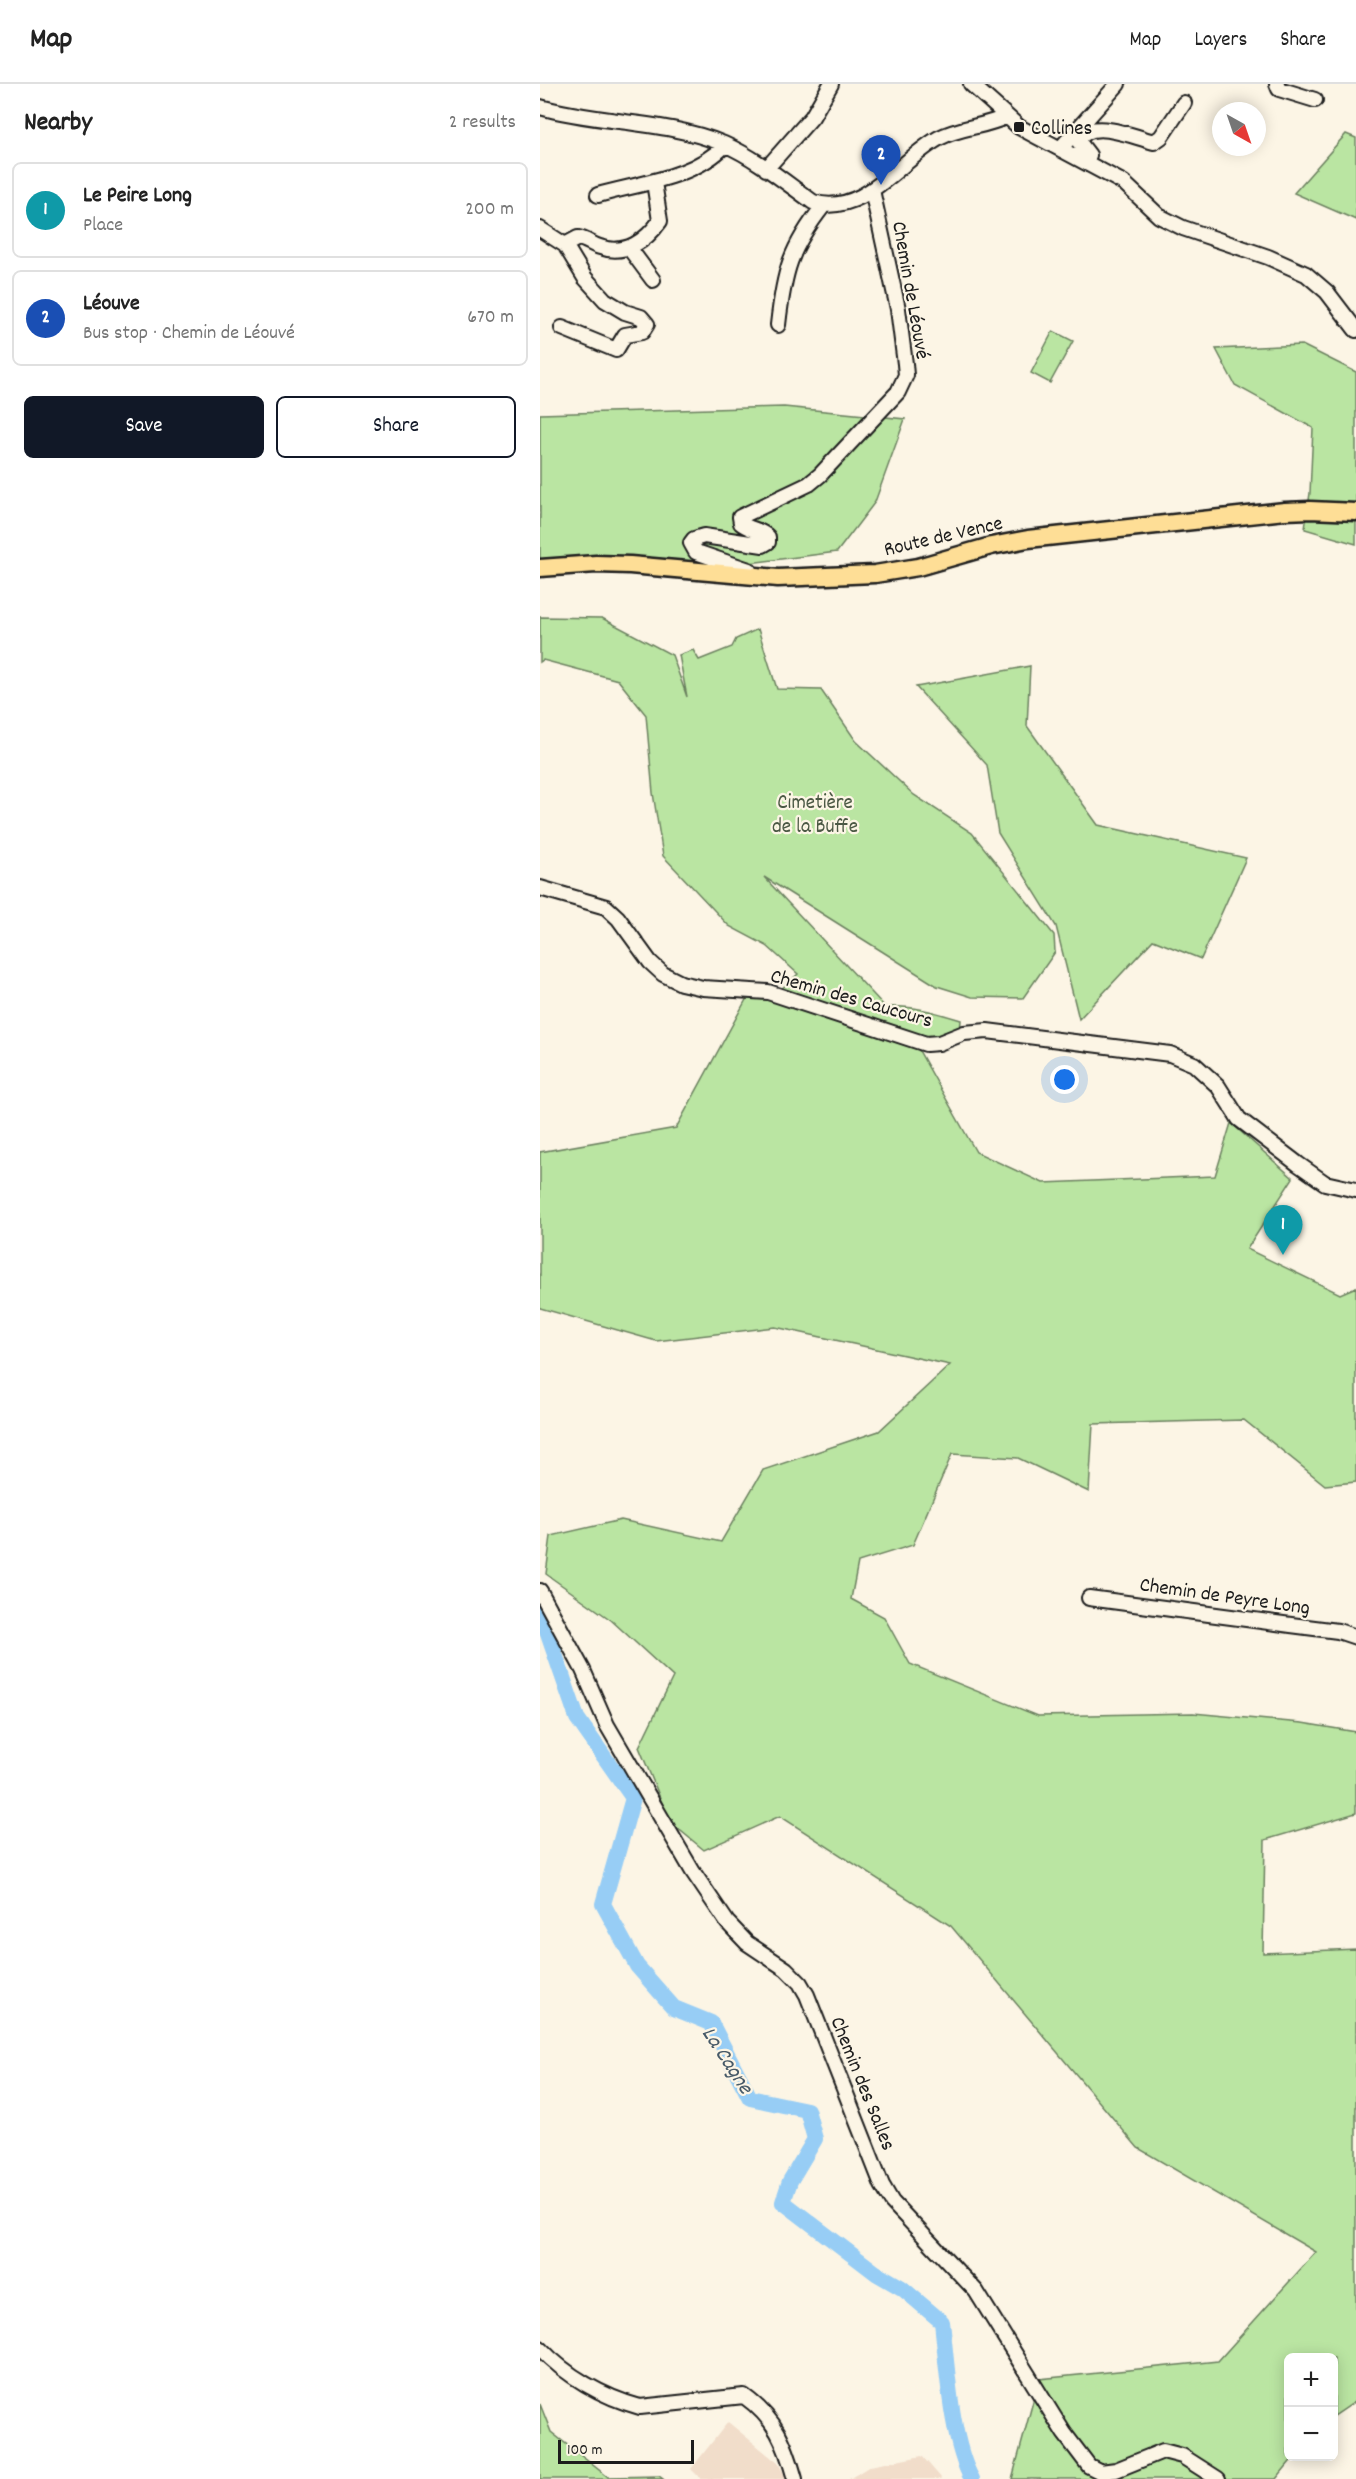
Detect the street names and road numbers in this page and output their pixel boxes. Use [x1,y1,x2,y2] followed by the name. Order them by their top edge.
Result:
[882,219,936,362] street label: Chemin de Léouvé
[881,510,1006,566] street label: Route de Vence
[767,962,936,1037] street label: Chemin des Caucours
[1137,1571,1312,1625] street label: Chemin de Peyre Long
[821,2013,902,2156] street label: Chemin des Salles

